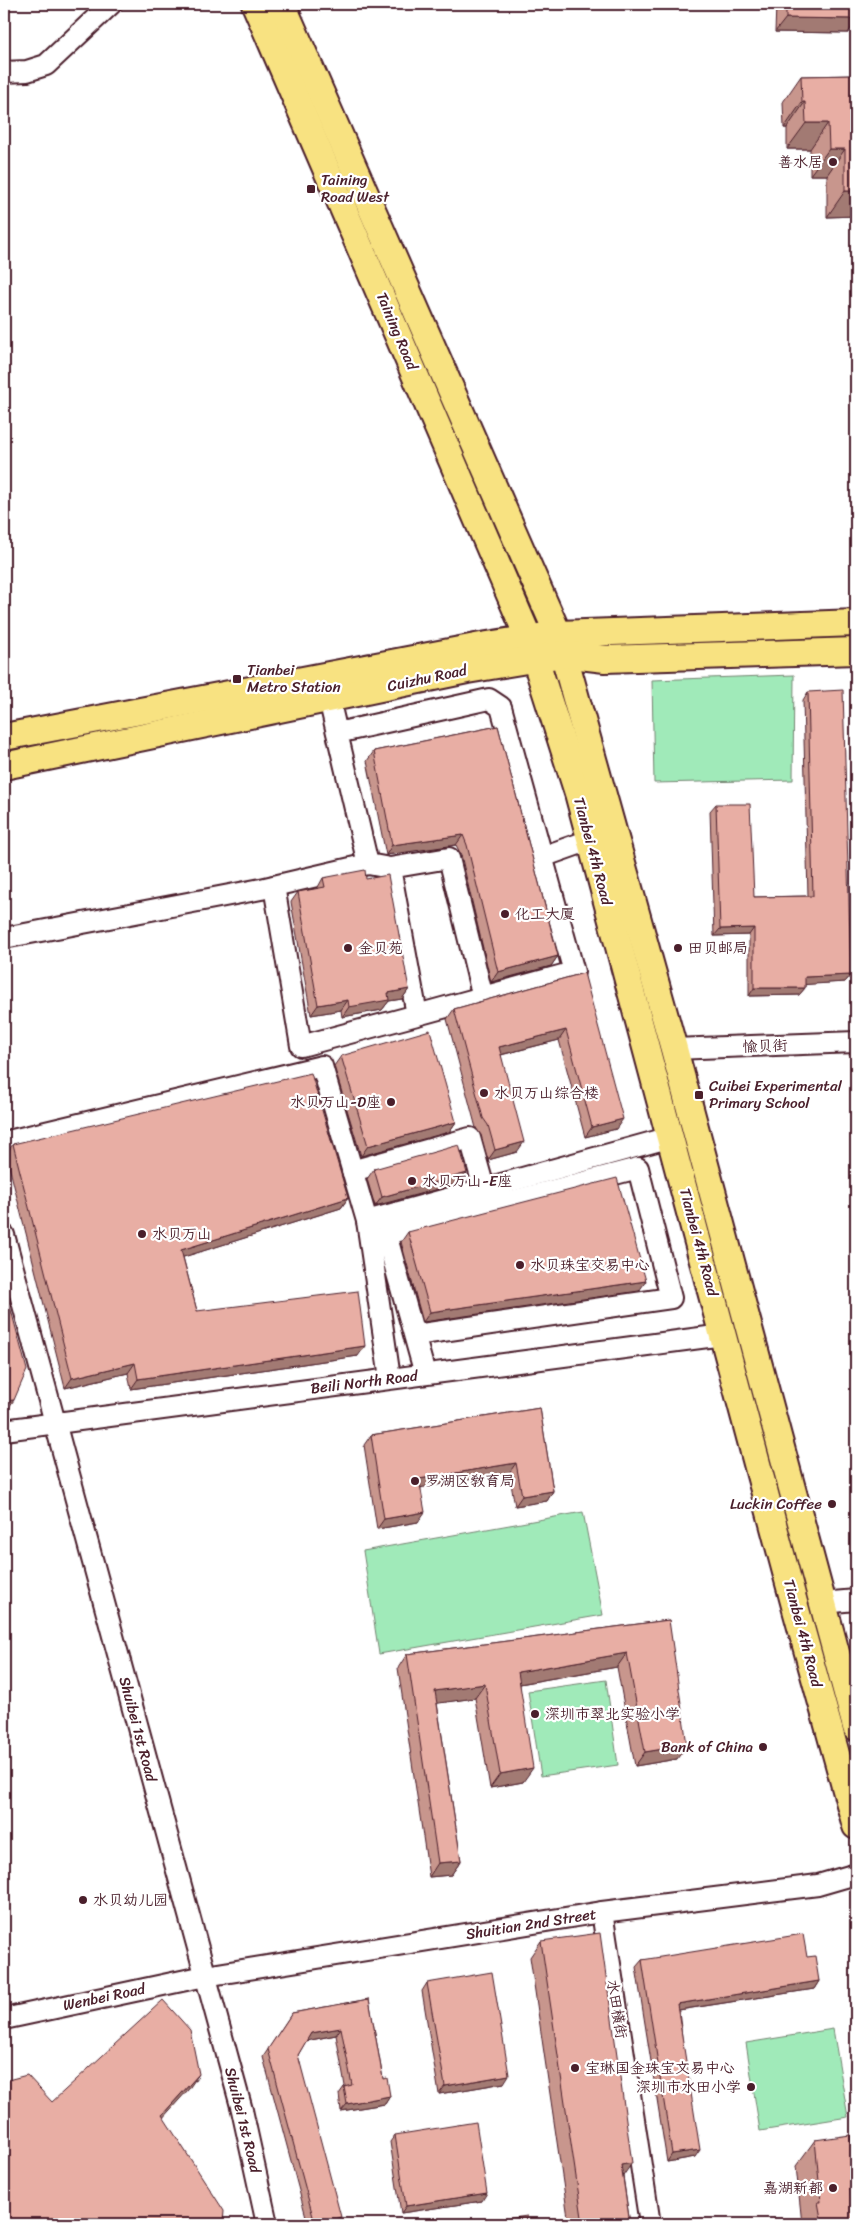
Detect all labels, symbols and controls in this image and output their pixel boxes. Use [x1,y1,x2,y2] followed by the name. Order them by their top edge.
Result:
[778,149,823,175] place label: 善水居
[827,156,839,168] marker: 善水居
[321,167,390,210] place label: Taining Road West
[305,183,317,195] marker: Taining Road West
[369,288,426,375] street label: Taining Road
[247,657,341,700] place label: Tianbei Metro Station
[385,657,470,699] street label: Cuizhu Road
[231,673,243,685] marker: Tianbei Metro Station
[566,794,620,909] street label: Tianbei 4th Road
[515,901,575,927] place label: 化工大厦
[499,908,511,920] marker: 化工大厦
[358,935,403,961] place label: 金贝苑
[688,935,748,961] place label: 田贝邮局
[342,942,354,954] marker: 金贝苑
[672,942,684,954] marker: 田贝邮局
[742,1032,788,1060] street label: 愉贝街
[709,1073,842,1116] place label: Cuibei Experimental Primary School
[494,1080,599,1106] place label: 水贝万山综合楼
[478,1087,490,1099] marker: 水贝万山综合楼
[290,1089,381,1115] place label: 水贝万山-D座
[693,1089,705,1101] marker: Cuibei Experimental Primary School
[385,1096,397,1108] marker: 水贝万山-D座
[422,1168,512,1194] place label: 水贝万山-E座
[406,1175,418,1187] marker: 水贝万山-E座
[672,1185,726,1300] street label: Tianbei 4th Road
[152,1221,212,1247] place label: 水贝万山
[136,1228,148,1240] marker: 水贝万山
[530,1252,650,1278] place label: 水贝珠宝交易中心
[514,1259,526,1271] marker: 水贝珠宝交易中心
[309,1362,420,1401] street label: Beili North Road
[425,1468,515,1494] place label: 罗湖区教育局
[409,1475,421,1487] marker: 罗湖区教育局
[730,1491,822,1517] place label: Luckin Coffee
[826,1498,838,1510] marker: Luckin Coffee
[776,1576,830,1691] street label: Tianbei 4th Road
[111,1673,165,1786] street label: Shuibei 1st Road
[545,1701,680,1727] place label: 深圳市翠北实验小学
[529,1708,541,1720] marker: 深圳市翠北实验小学
[661,1734,753,1760] place label: Bank of China
[757,1741,769,1753] marker: Bank of China
[93,1887,168,1913] place label: 水贝幼儿园
[77,1894,89,1906] marker: 水贝幼儿园
[464,1901,599,1947] street label: Shuitian 2nd Street
[61,1975,149,2018] street label: Wenbei Road
[599,1977,635,2041] street label: 水田横街
[585,2055,735,2081] place label: 宝琳国金珠宝文易中心
[569,2062,581,2074] marker: 宝琳国金珠宝文易中心
[217,2064,269,2177] street label: Shuibei 1st Road
[636,2074,741,2100] place label: 深圳市水田小学
[745,2081,757,2093] marker: 深圳市水田小学
[763,2175,823,2201] place label: 嘉湖新都
[827,2182,839,2194] marker: 嘉湖新都

